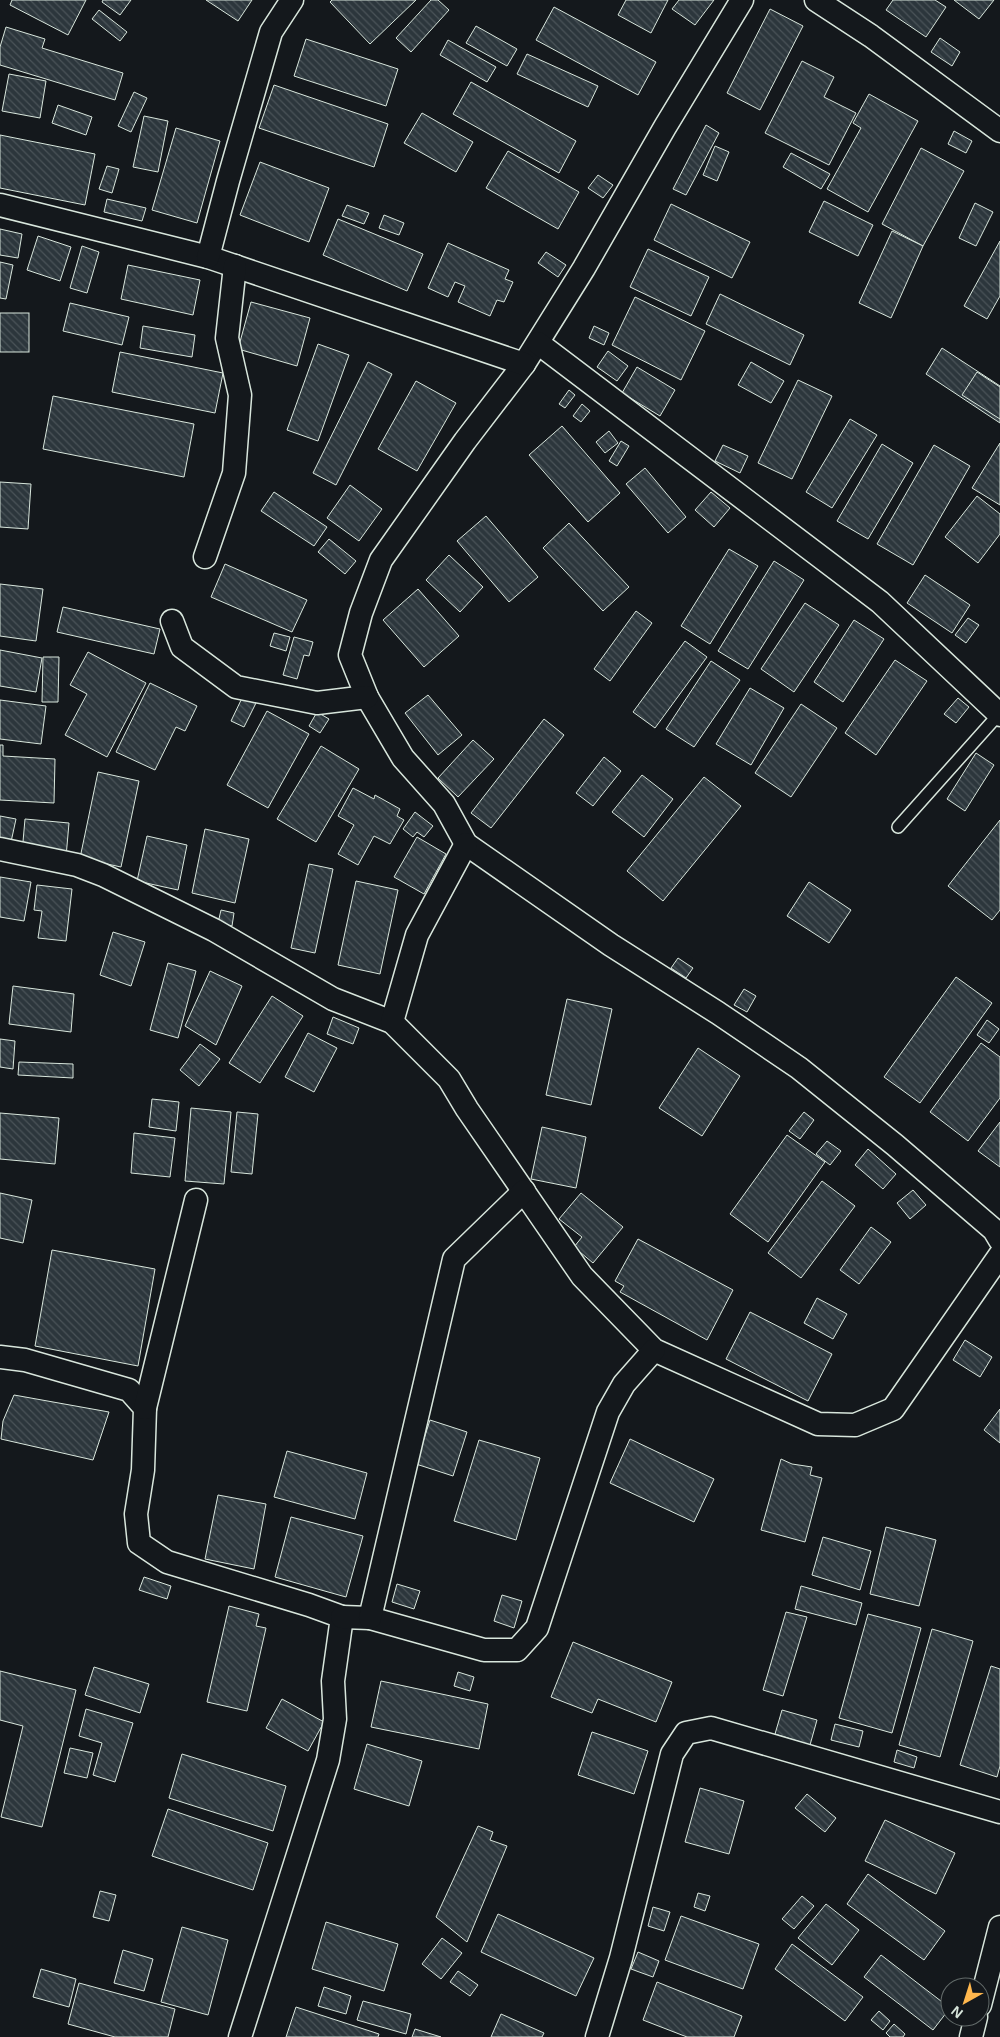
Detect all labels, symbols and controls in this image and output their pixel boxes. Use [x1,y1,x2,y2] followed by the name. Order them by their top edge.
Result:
[940,1977,990,2027] north arrow
[948,2003,966,2022] text: N

